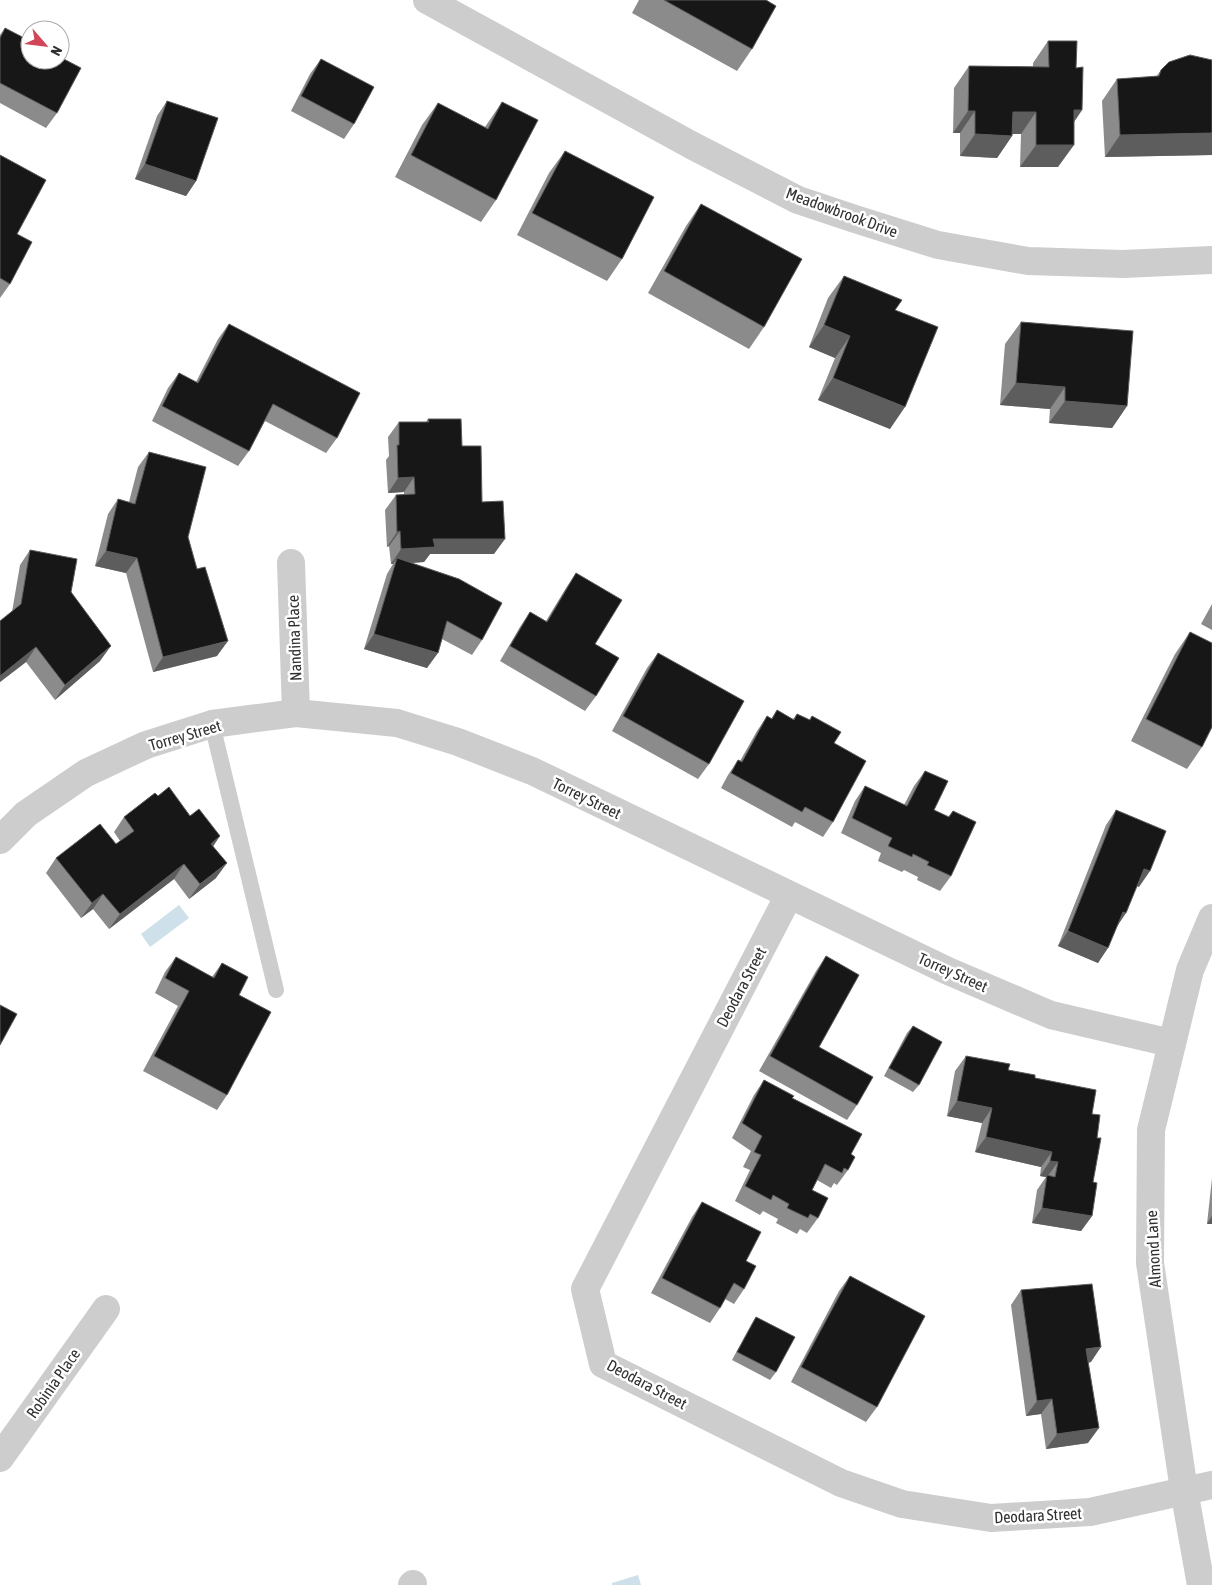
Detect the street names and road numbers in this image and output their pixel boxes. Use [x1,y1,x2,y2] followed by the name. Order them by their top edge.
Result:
[784,183,900,241] street label: Meadowbrook Drive
[284,595,304,681] street label: Nandina Place
[147,716,224,755] street label: Torrey Street
[549,774,625,823] street label: Torrey Street
[712,944,770,1030] street label: Deodara Street
[915,949,991,996] street label: Torrey Street
[1142,1210,1164,1288] street label: Almond Lane
[23,1345,83,1421] street label: Robinia Place
[604,1355,690,1413] street label: Deodara Street
[994,1504,1083,1526] street label: Deodara Street

